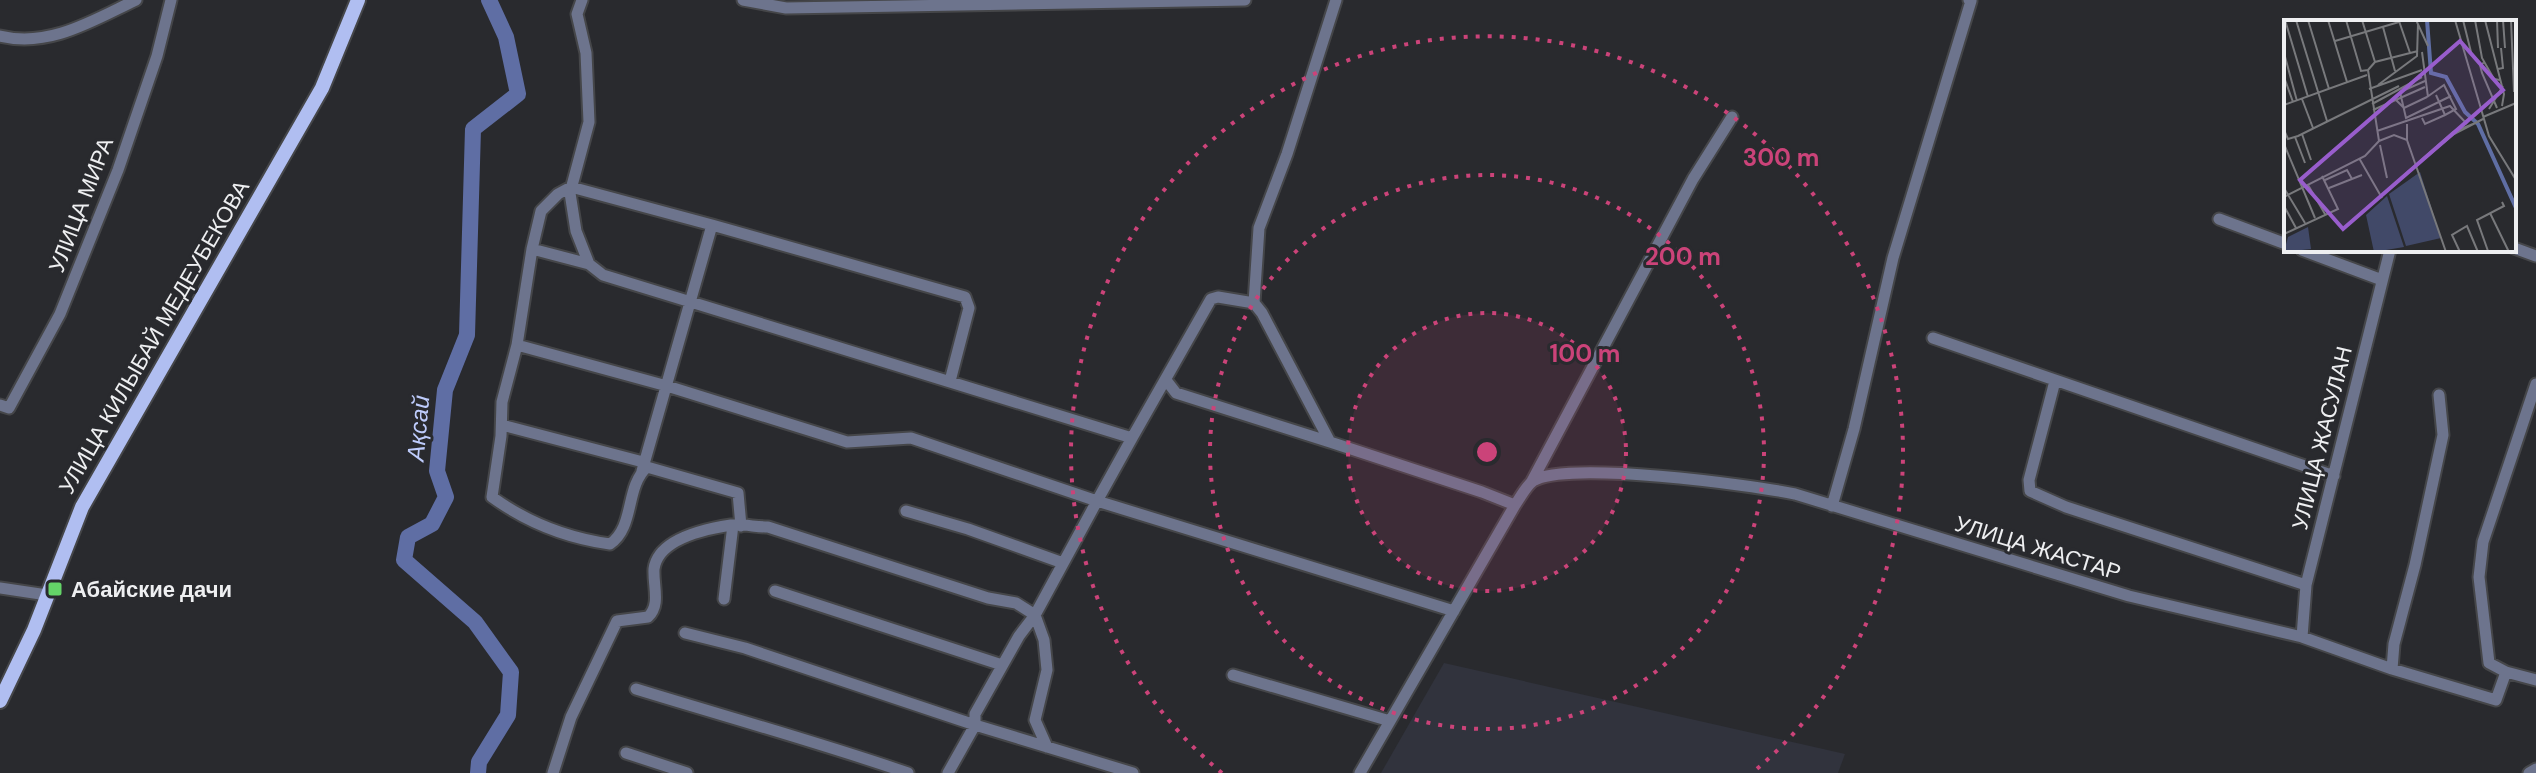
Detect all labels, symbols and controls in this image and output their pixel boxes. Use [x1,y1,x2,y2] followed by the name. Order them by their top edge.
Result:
[2284,20,2516,252] inset map
[42,133,120,277] street label: УЛИЦА МИРА
[1743,142,1819,173] text: 300 m
[52,175,256,499] street label: УЛИЦА КИЛЫБАЙ МЕДЕУБЕКОВА
[1645,241,1721,272] text: 200 m
[1550,338,1620,369] text: 100 m
[2285,343,2359,533] street label: УЛИЦА ЖАСУЛАН
[400,394,436,464] water label: Ақсай
[1473,438,1501,466] centre of rings
[1952,509,2124,587] street label: УЛИЦА ЖАСТАР
[71,575,232,604] place label: Абайские дачи
[46,580,64,598] marker: Абайские дачи

